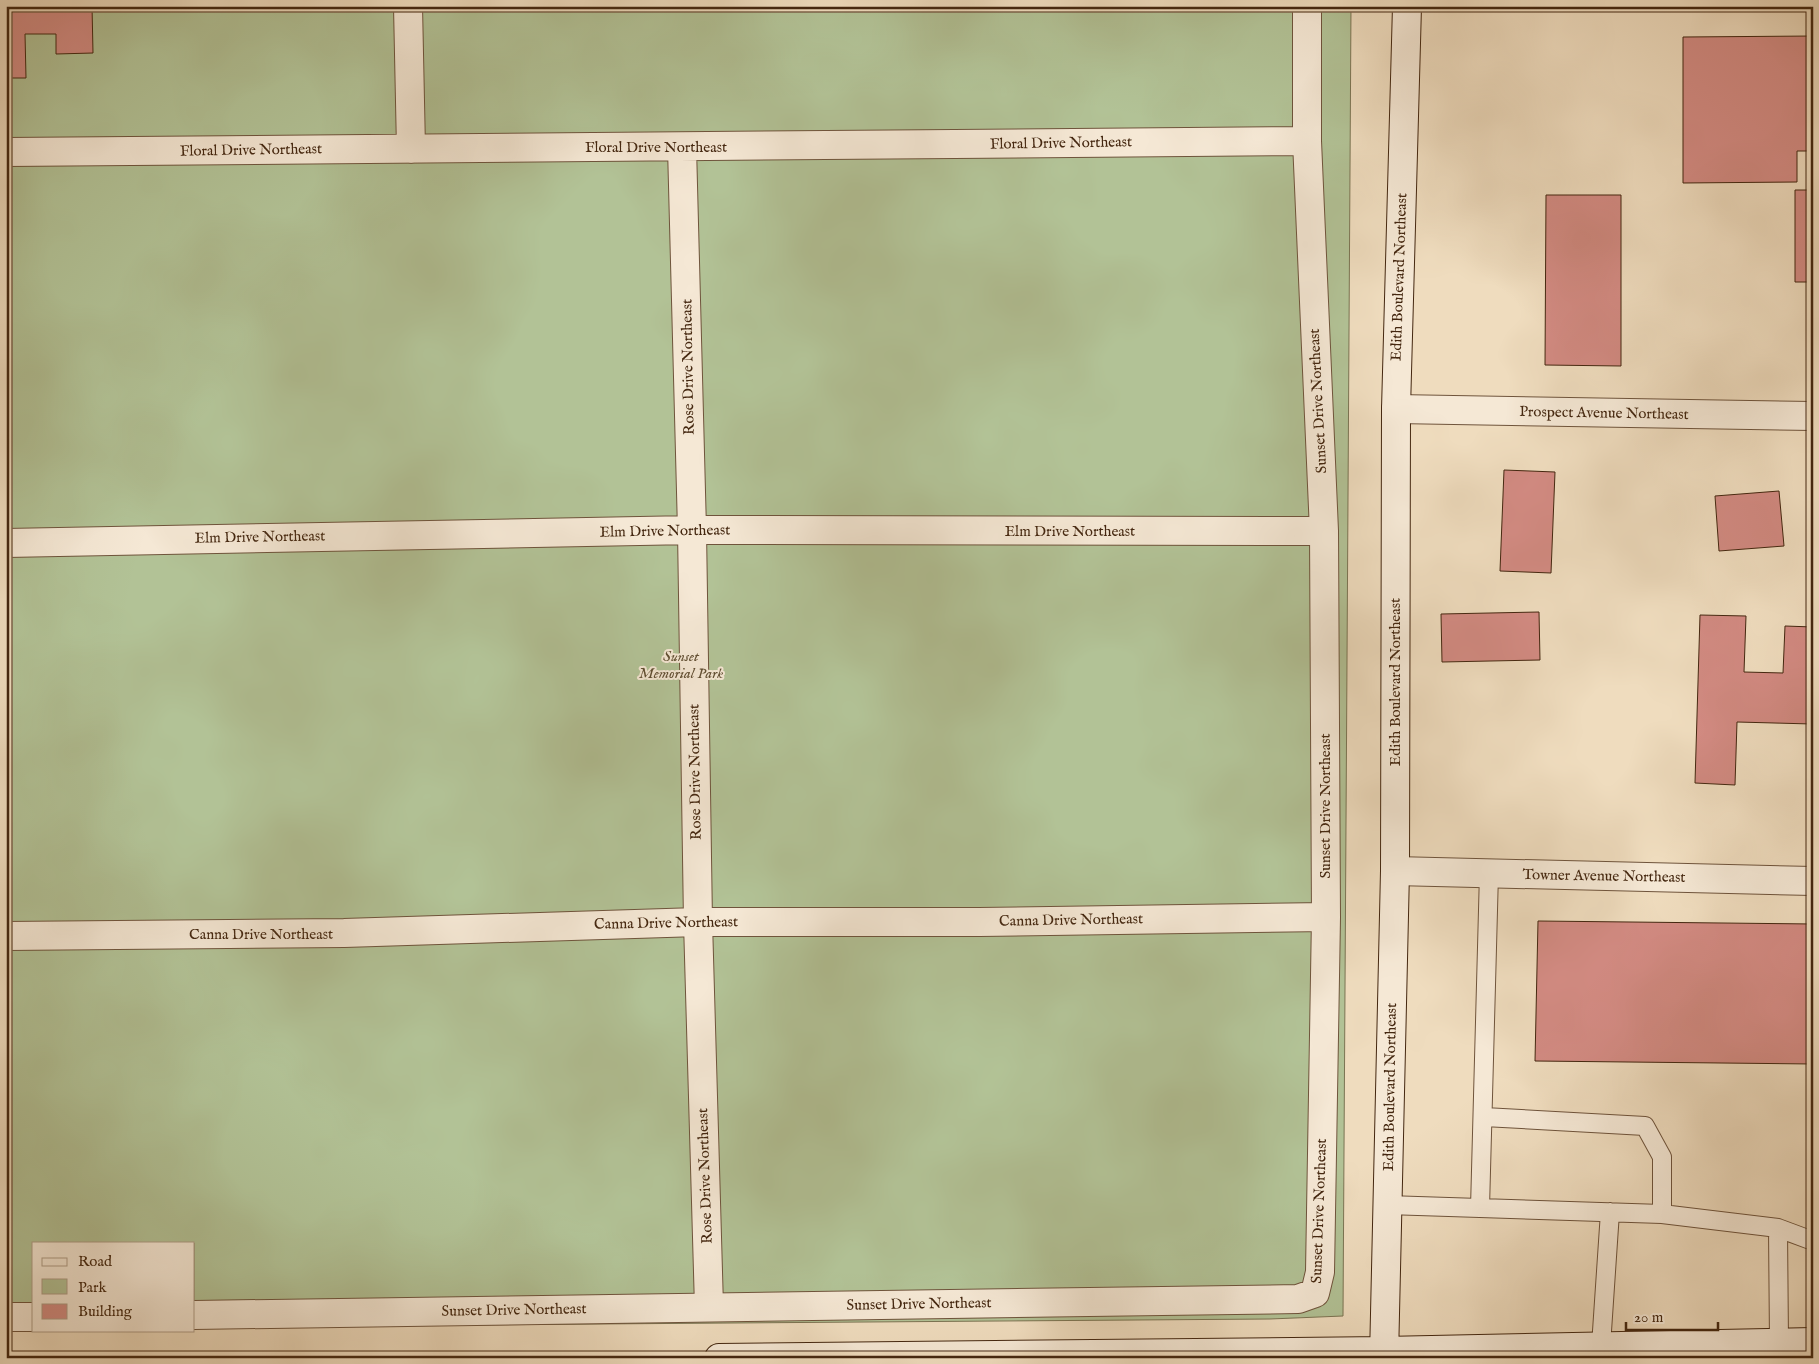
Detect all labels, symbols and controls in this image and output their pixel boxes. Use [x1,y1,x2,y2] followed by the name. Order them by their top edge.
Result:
[990,132,1132,154] street label: Floral Drive Northeast
[585,138,727,157] street label: Floral Drive Northeast
[180,139,322,161] street label: Floral Drive Northeast
[1387,193,1411,361] street label: Edith Boulevard Northeast
[677,299,699,435] street label: Rose Drive Northeast
[1305,328,1331,474] street label: Sunset Drive Northeast
[1519,402,1689,424] street label: Prospect Avenue Northeast
[600,520,730,542] street label: Elm Drive Northeast
[1005,522,1135,541] street label: Elm Drive Northeast
[195,526,325,548] street label: Elm Drive Northeast
[1386,598,1405,766] street label: Edith Boulevard Northeast
[639,647,723,683] park label: Sunset Memorial Park
[684,704,706,840] street label: Rose Drive Northeast
[1316,733,1335,879] street label: Sunset Drive Northeast
[1522,865,1686,887] street label: Towner Avenue Northeast
[999,909,1143,931] street label: Canna Drive Northeast
[594,912,738,934] street label: Canna Drive Northeast
[189,925,333,944] street label: Canna Drive Northeast
[1379,1003,1401,1171] street label: Edith Boulevard Northeast
[693,1108,717,1244] street label: Rose Drive Northeast
[1307,1138,1331,1284] street label: Sunset Drive Northeast
[32,1242,195,1332] legend
[78,1252,113,1271] text: Road
[78,1278,108,1297] text: Park
[846,1293,992,1315] street label: Sunset Drive Northeast
[441,1299,587,1321] street label: Sunset Drive Northeast
[1626,1299,1719,1331] scale bar
[78,1302,133,1321] text: Building
[1634,1308,1664,1327] text: 20 m

